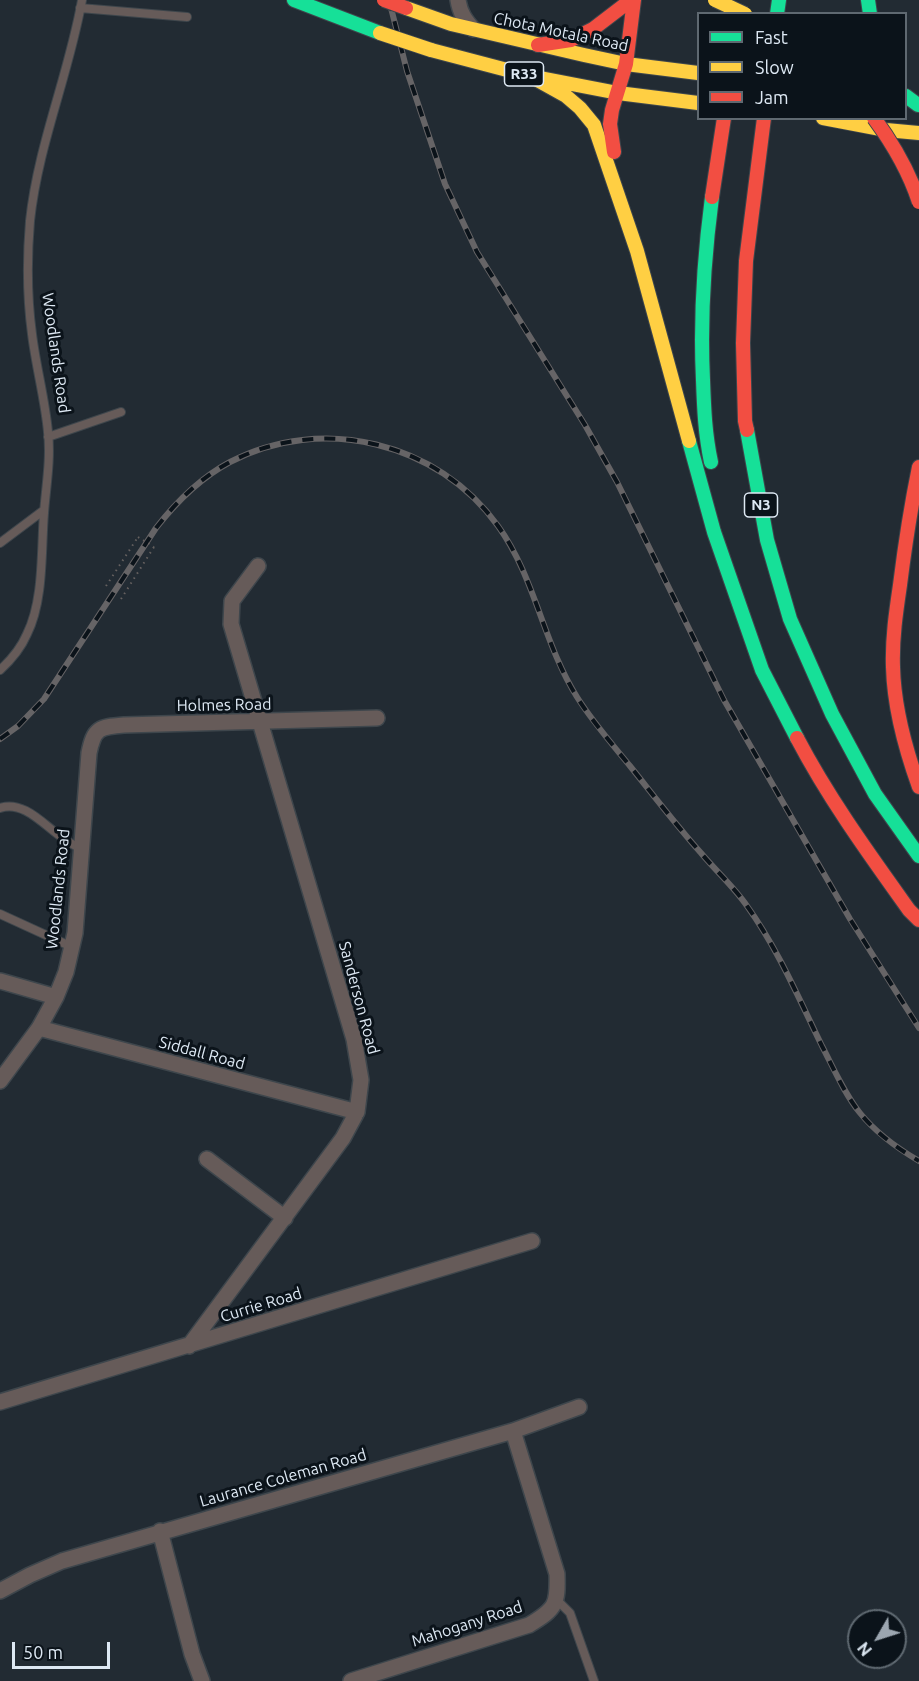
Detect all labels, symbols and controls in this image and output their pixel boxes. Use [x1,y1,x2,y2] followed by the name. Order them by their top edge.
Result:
[492,8,630,56] street label: Chota Motala Road
[697,12,907,120] legend
[755,27,788,47] text: Fast
[755,57,794,77] text: Slow
[504,62,544,86] road number: R33
[755,87,789,107] text: Jam
[38,292,74,414] street label: Woodlands Road
[744,493,777,517] road number: N3
[176,695,272,715] street label: Holmes Road
[42,828,74,950] street label: Woodlands Road
[335,939,383,1057] street label: Sanderson Road
[157,1032,247,1074] street label: Siddall Road
[218,1284,304,1326] street label: Currie Road
[197,1445,369,1511] street label: Laurance Coleman Road
[409,1597,525,1651] street label: Mahogany Road
[847,1609,907,1669] north arrow
[15,1630,112,1668] scale bar
[854,1639,875,1659] text: N
[23,1642,63,1662] text: 50 m

